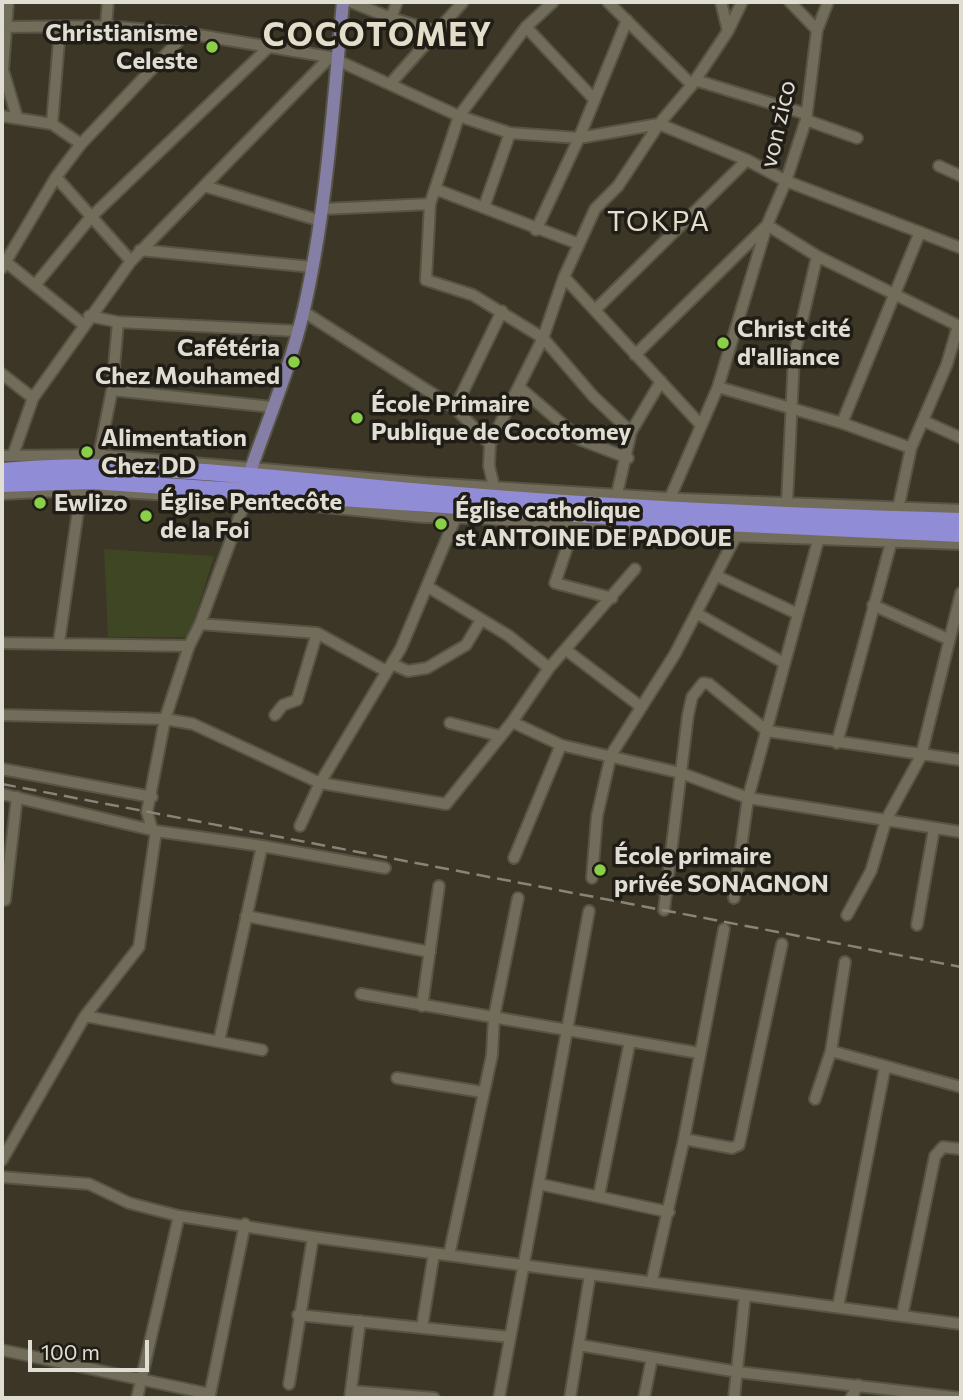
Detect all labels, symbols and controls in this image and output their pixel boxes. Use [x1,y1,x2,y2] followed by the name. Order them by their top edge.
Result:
[264,16,492,54] district label: COCOTOMEY
[45,19,198,75] place label: Christianisme Celeste
[204,39,220,55] marker: Christianisme Celeste
[754,77,802,171] street label: von zico
[608,205,710,239] district label: TOKPA
[737,315,851,371] place label: Christ cité d'alliance
[95,334,280,390] place label: Cafétéria Chez Mouhamed
[715,335,731,351] marker: Christ cité d'alliance
[286,354,302,370] marker: Cafétéria Chez Mouhamed
[371,390,631,446] place label: École Primaire Publique de Cocotomey
[349,410,365,426] marker: École Primaire Publique de Cocotomey
[101,424,247,480] place label: Alimentation Chez DD
[79,444,95,460] marker: Alimentation Chez DD
[160,488,342,544] place label: Église Pentecôte de la Foi
[54,489,128,517] place label: Ewlizo
[32,495,48,511] marker: Ewlizo
[455,496,732,552] place label: Église catholique st ANTOINE DE PADOUE
[138,508,154,524] marker: Église Pentecôte de la Foi
[433,516,449,532] marker: Église catholique st ANTOINE DE PADOUE
[614,842,829,898] place label: École primaire privée SONAGNON
[592,862,608,878] marker: École primaire privée SONAGNON
[32,1326,152,1370] scale bar
[41,1339,100,1364] text: 100 m

